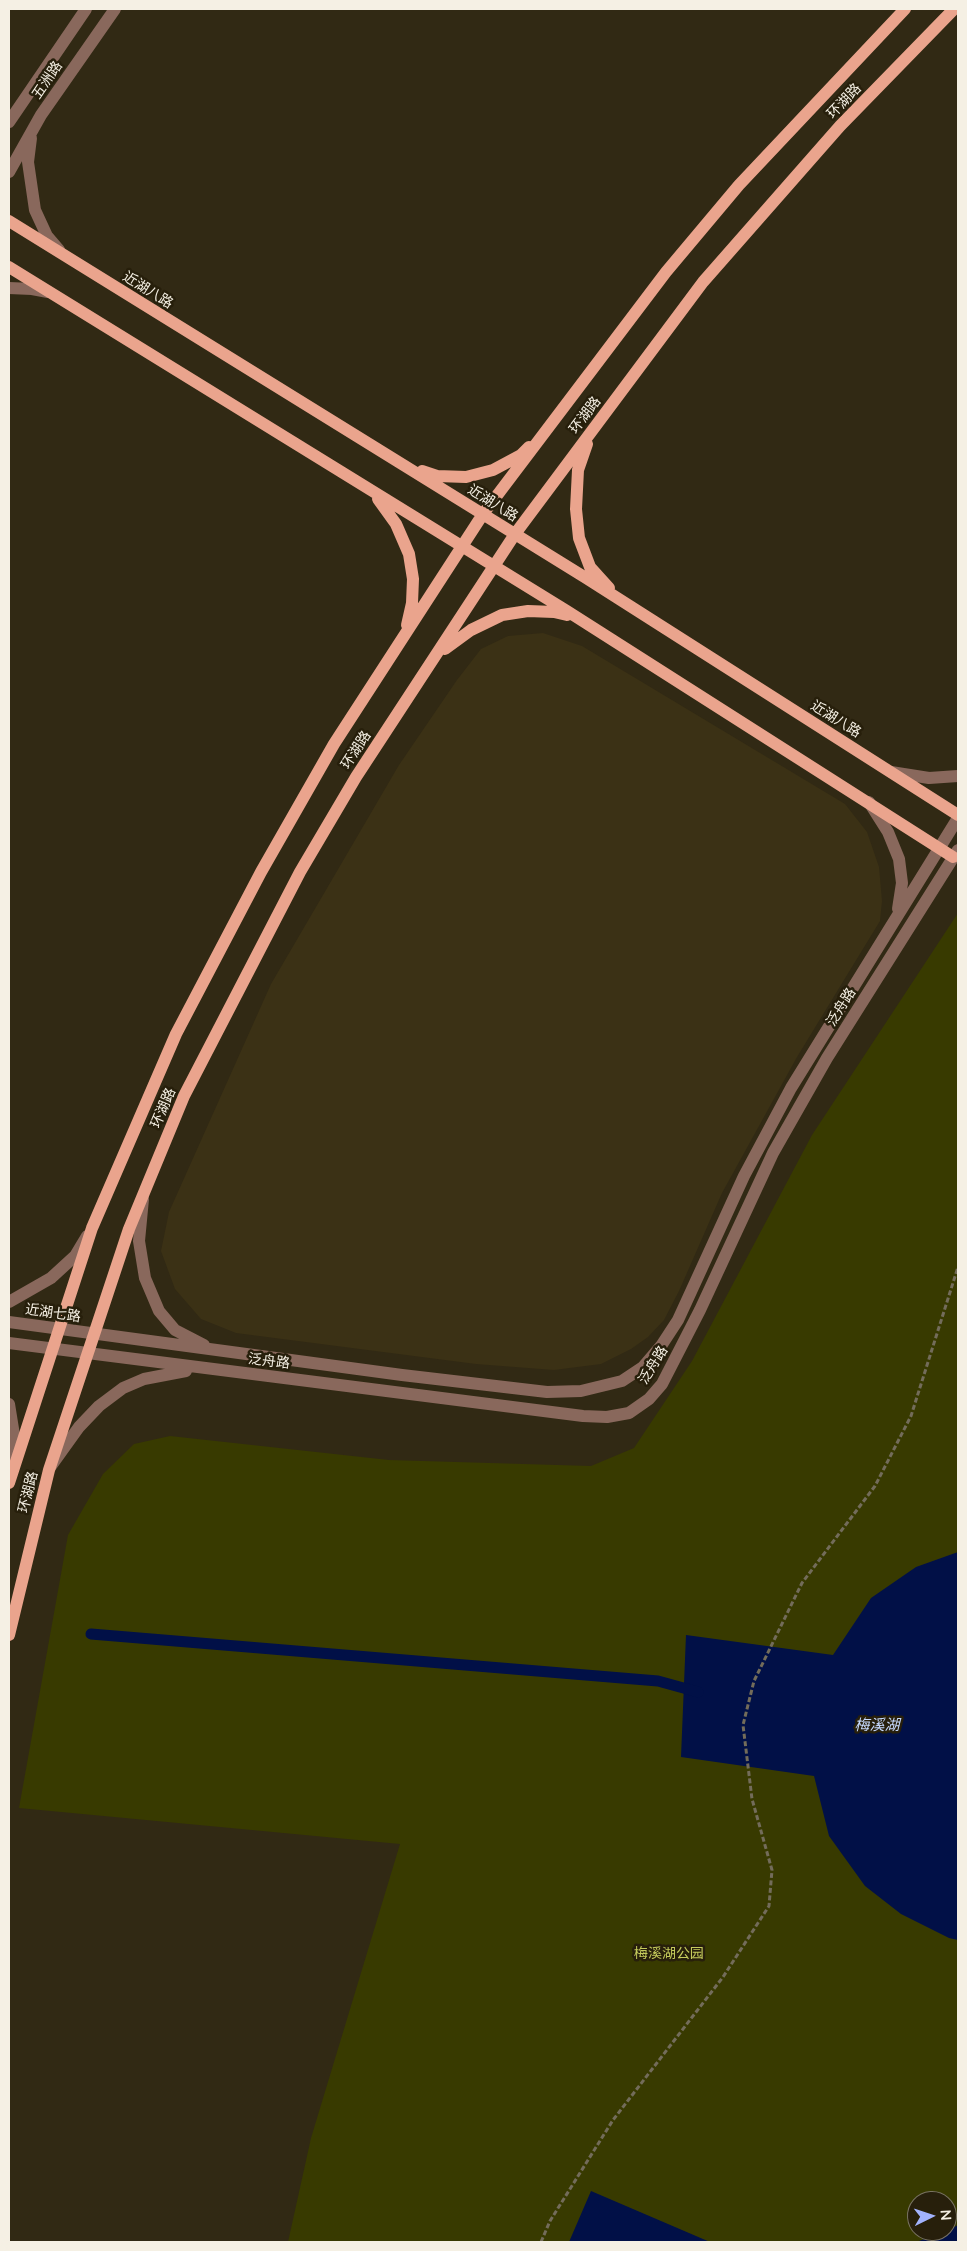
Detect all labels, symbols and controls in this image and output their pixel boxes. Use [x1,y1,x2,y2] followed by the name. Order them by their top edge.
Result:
[28,58,66,102] street label: 五洲路
[823,80,865,122] street label: 环湖路
[120,268,176,312] street label: 近湖八路
[566,393,604,437] street label: 环湖路
[465,481,521,525] street label: 近湖八路
[808,697,864,741] street label: 近湖八路
[338,728,374,772] street label: 环湖路
[823,985,859,1029] street label: 泛舟路
[147,1085,179,1131] street label: 环湖路
[24,1301,82,1325] street label: 近湖七路
[635,1343,671,1387] street label: 泛舟路
[247,1350,291,1372] street label: 泛舟路
[15,1470,41,1514] street label: 环湖路
[855,1716,899,1734] water label: 梅溪湖
[634,1945,704,1961] park label: 梅溪湖公园
[907,2191,957,2241] north arrow
[938,2209,955,2221] text: N

